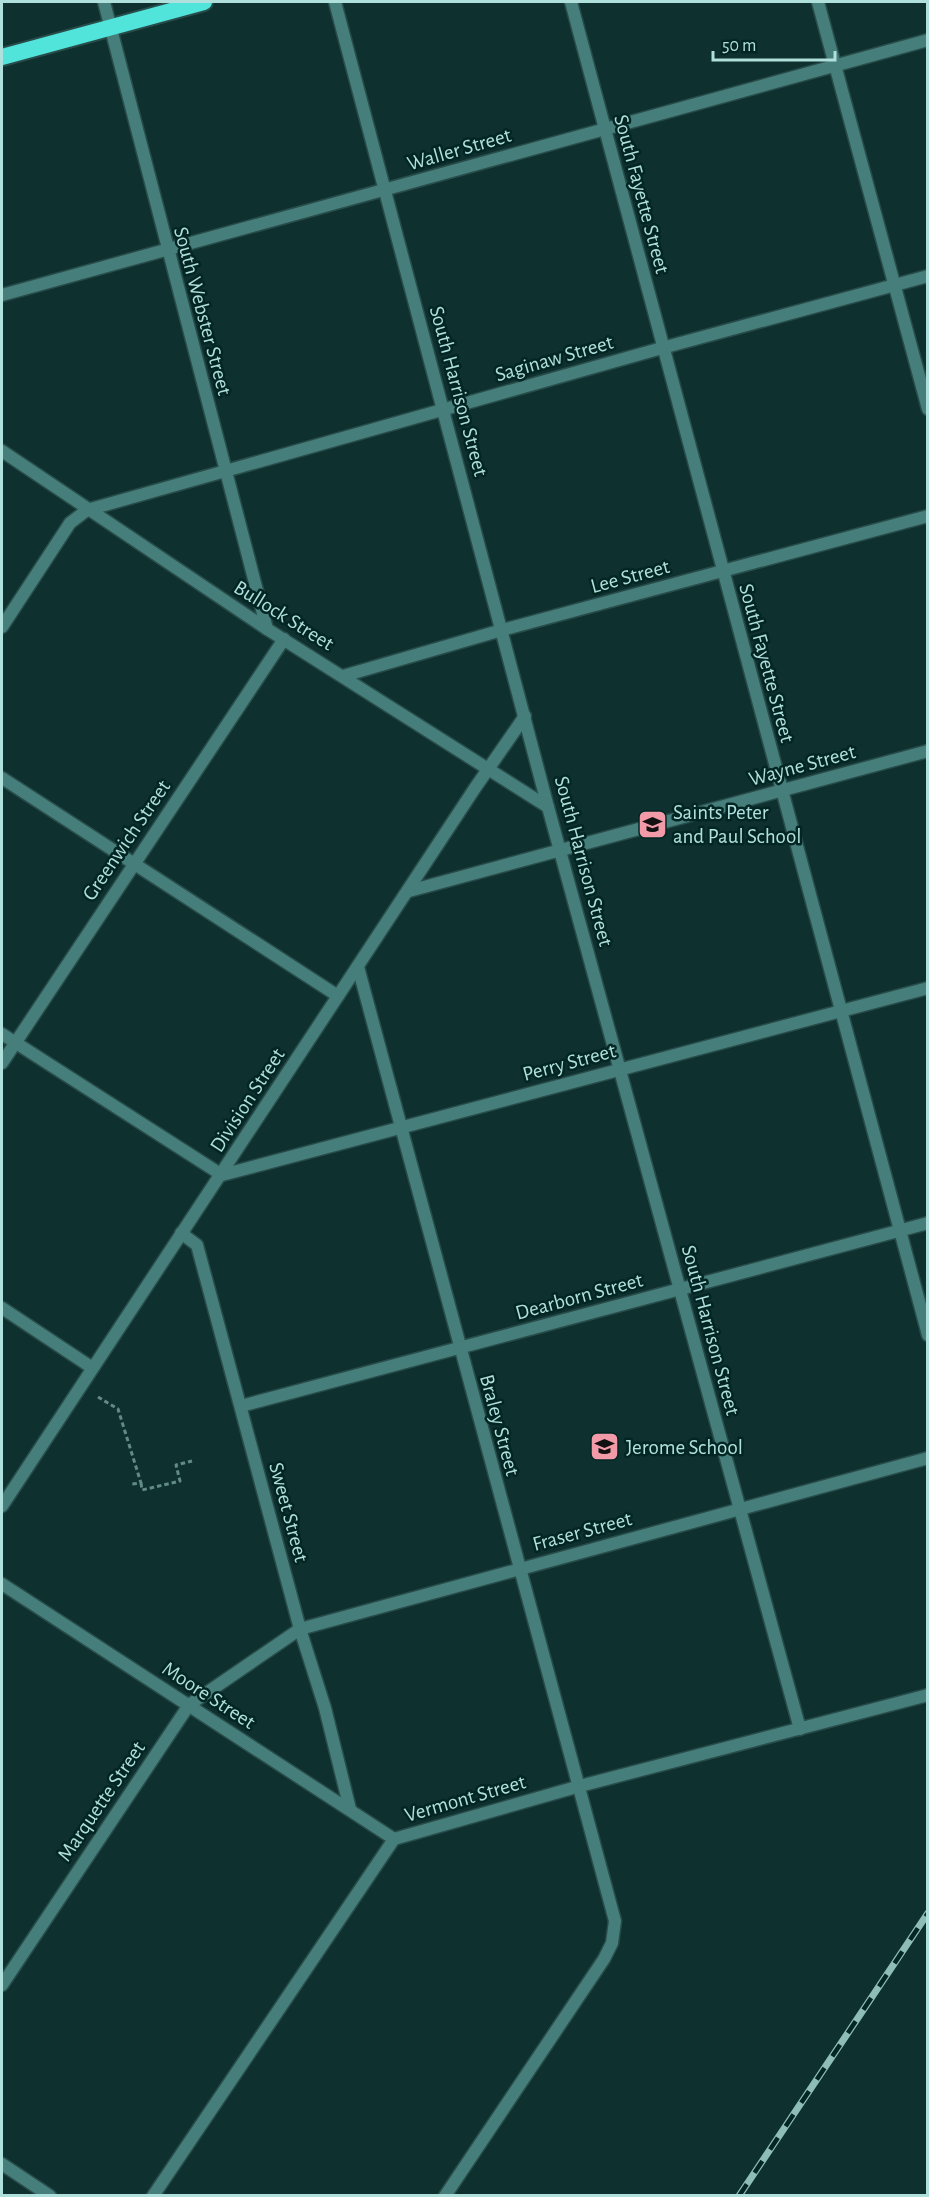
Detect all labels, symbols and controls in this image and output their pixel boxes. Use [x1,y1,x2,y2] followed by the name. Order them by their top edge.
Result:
[713,24,834,62] scale bar
[722,37,756,55] text: 50 m
[610,112,673,276] street label: South Fayette Street
[405,125,514,174] street label: Waller Street
[170,225,235,398] street label: South Webster Street
[426,304,491,479] street label: South Harrison Street
[493,332,616,385] street label: Saginaw Street
[588,556,672,597] street label: Lee Street
[230,577,338,654] street label: Bullock Street
[735,581,798,745] street label: South Fayette Street
[747,741,858,790] street label: Wayne Street
[551,774,616,949] street label: South Harrison Street
[79,776,174,904] street label: Greenwich Street
[673,802,801,847] place label: Saints Peter and Paul School
[636,808,668,840] school or university icon: Saints Peter and Paul School
[520,1040,618,1085] street label: Perry Street
[206,1044,289,1156] street label: Division Street
[678,1243,743,1418] street label: South Harrison Street
[513,1269,645,1324] street label: Dearborn Street
[476,1372,523,1478] street label: Braley Street
[589,1431,621,1463] school or university icon: Jerome School
[626,1437,743,1458] place label: Jerome School
[265,1460,312,1565] street label: Sweet Street
[530,1508,634,1555] street label: Fraser Street
[159,1658,259,1733] street label: Moore Street
[54,1737,149,1865] street label: Marquette Street
[402,1771,528,1826] street label: Vermont Street

